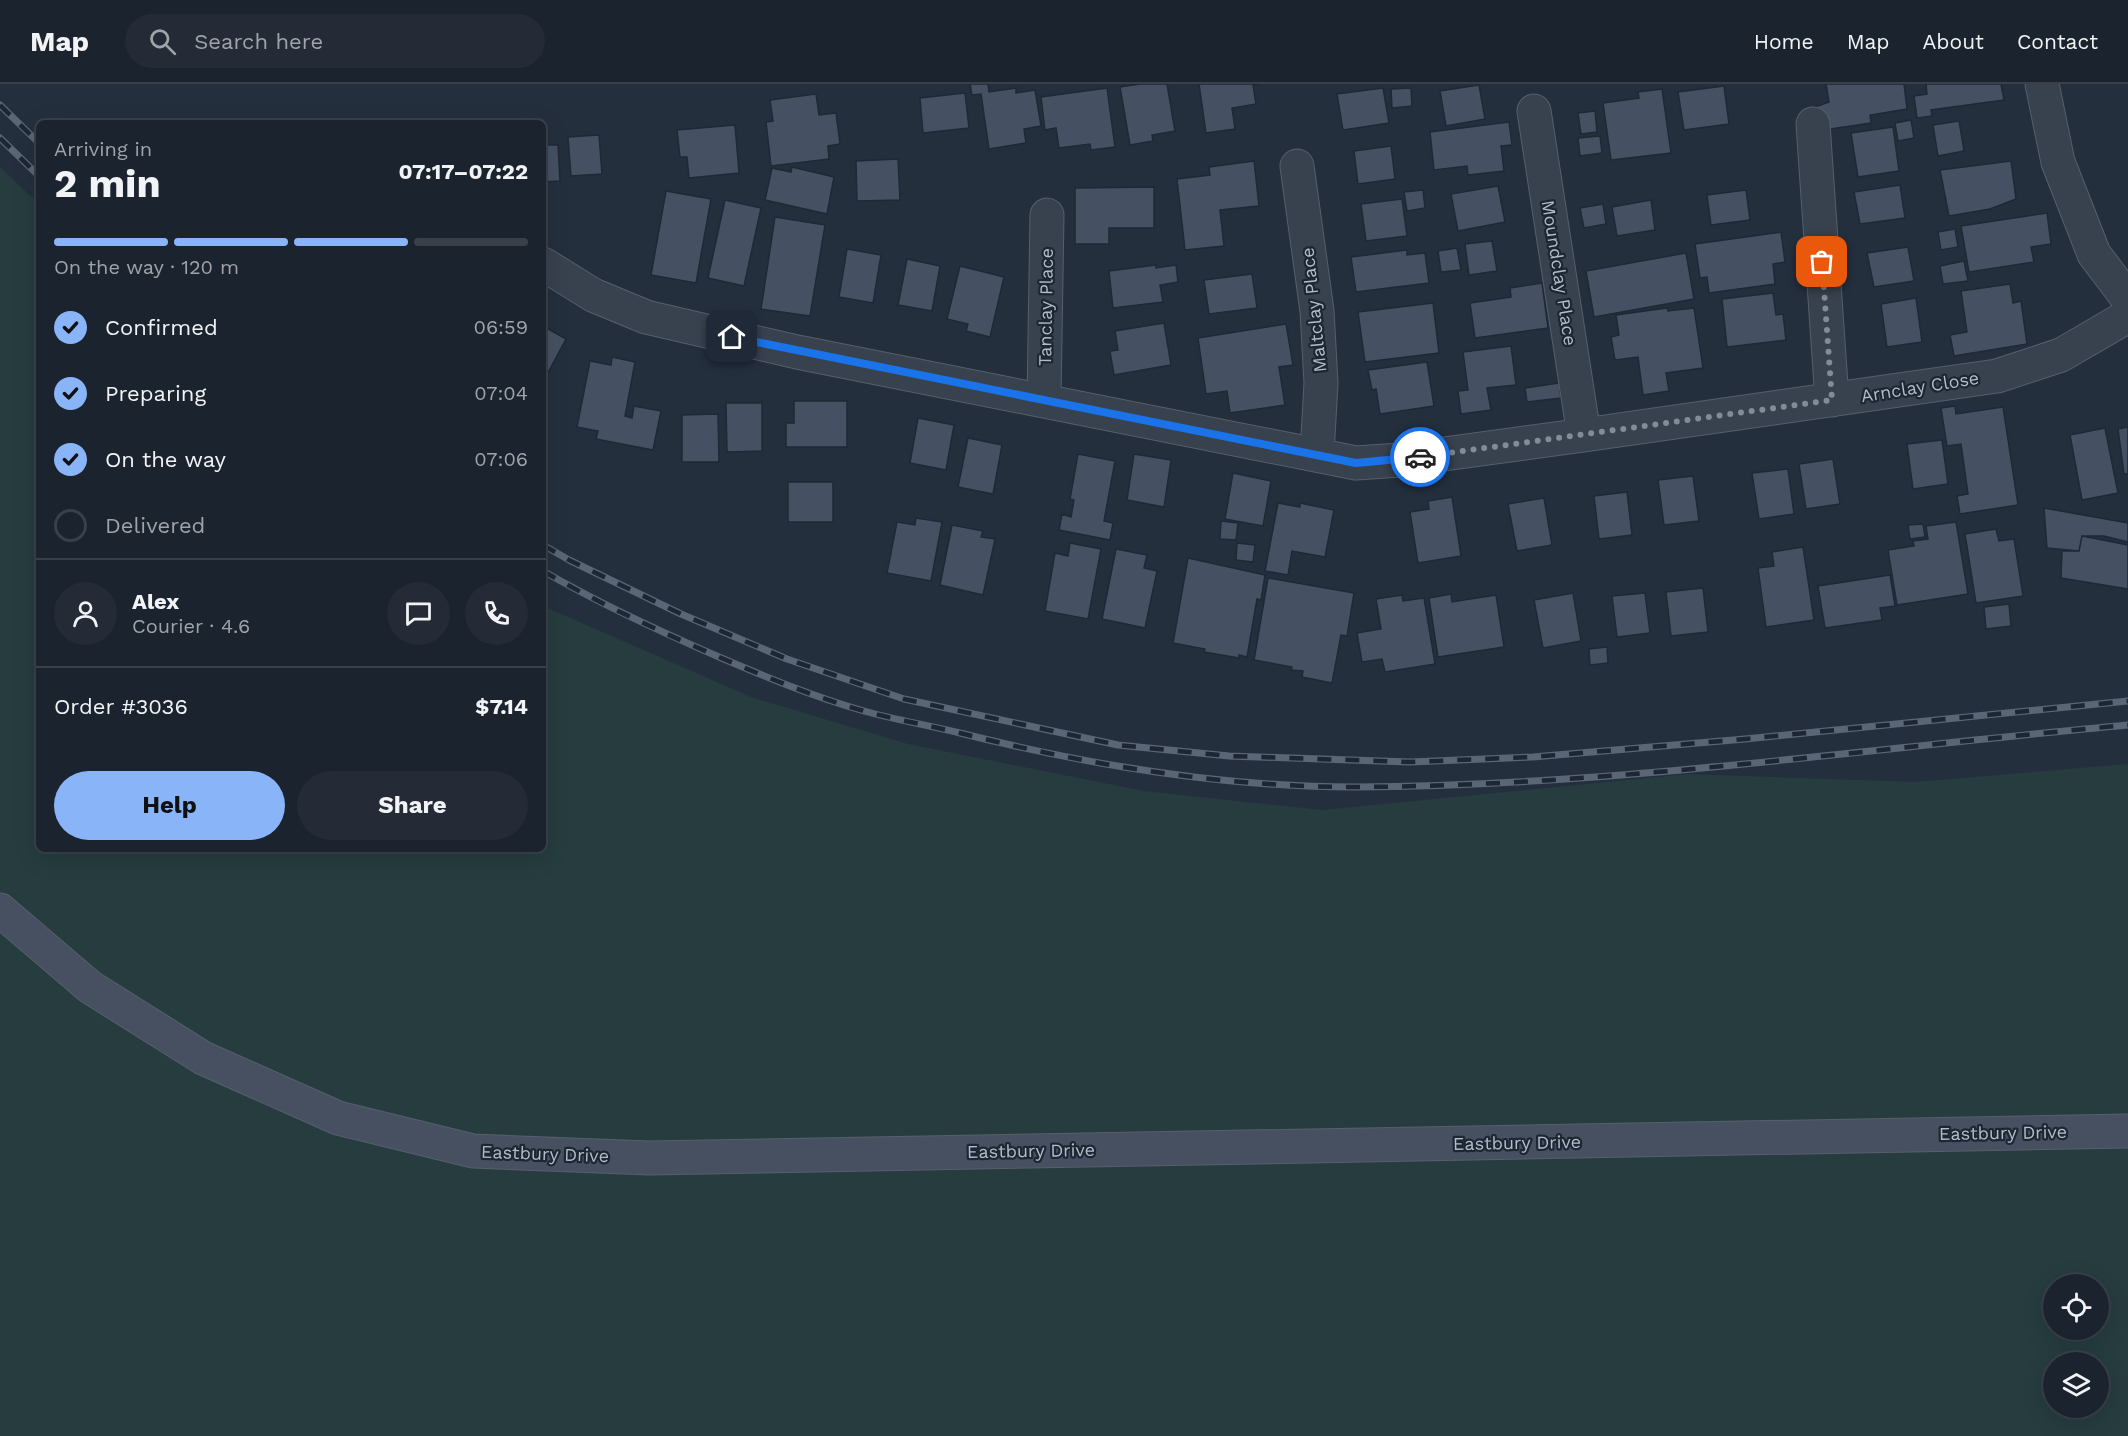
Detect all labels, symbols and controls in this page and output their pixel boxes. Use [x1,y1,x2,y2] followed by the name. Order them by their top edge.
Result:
[125,14,545,68] search box
[30,25,89,58] text: Map
[146,25,179,58] icon: search
[194,29,323,54] text: Search here
[1754,29,1814,54] text: Home
[1847,29,1890,54] text: Map
[1923,29,1984,54] text: About
[2017,29,2098,54] text: Contact
[54,137,152,161] text: Arriving in
[399,159,528,184] text: 07:17–07:22
[54,161,161,206] text: 2 min
[1538,199,1581,347] street label: Moundclay Place
[1796,236,1847,287] pin
[1805,245,1838,278] icon: bag
[1297,247,1331,374] street label: Maltclay Place
[1034,248,1057,366] street label: Tanclay Place
[54,255,239,279] text: On the way · 120 m
[54,311,87,344] icon: check
[706,311,757,362] pin
[105,315,218,340] text: Confirmed
[474,315,528,339] text: 06:59
[715,320,748,353] icon: home
[1859,367,1980,406] street label: Arnclay Close
[54,377,87,410] icon: check
[105,381,206,406] text: Preparing
[474,381,528,405] text: 07:04
[1390,427,1450,487] courier
[1404,441,1437,474] icon: car
[54,443,87,476] icon: check
[105,447,226,472] text: On the way
[474,447,528,471] text: 07:06
[105,513,205,538] text: Delivered
[54,582,117,645] button: person
[387,582,450,645] button: chat
[465,582,528,645] button: phone
[132,589,179,614] text: Alex
[132,614,250,638] text: Courier · 4.6
[54,694,188,719] text: Order #3036
[475,694,528,719] text: $7.14
[54,771,285,840] button: Help
[297,771,528,840] button: Share
[1939,1121,2067,1144] street label: Eastbury Drive
[1453,1131,1581,1154] street label: Eastbury Drive
[967,1139,1095,1162] street label: Eastbury Drive
[481,1141,609,1166] street label: Eastbury Drive
[2043,1274,2109,1418] map controls
[2043,1274,2109,1340] button: locate
[2043,1352,2109,1418] button: layers

